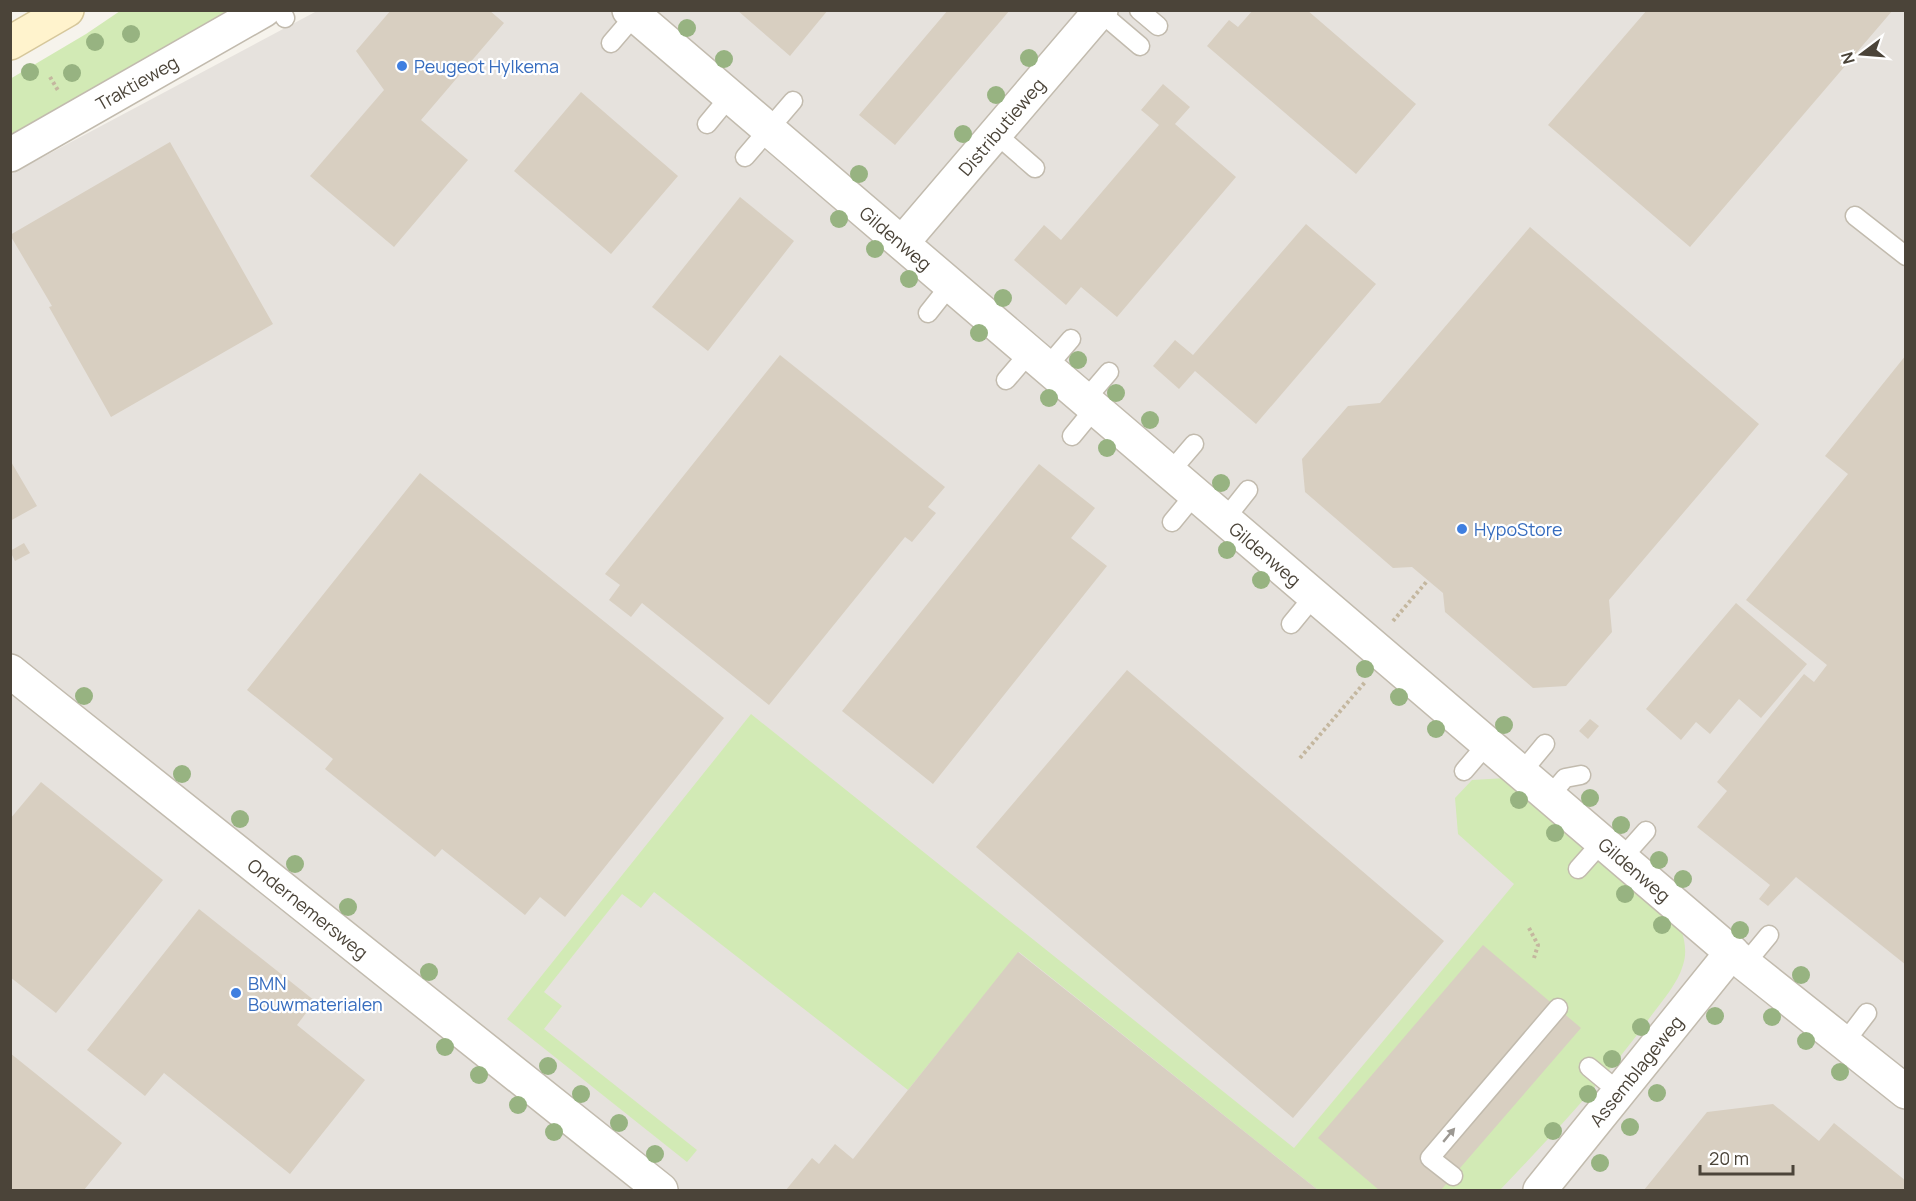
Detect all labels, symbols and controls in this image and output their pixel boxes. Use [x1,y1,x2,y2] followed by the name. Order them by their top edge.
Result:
[1832,24,1892,84] north arrow
[91,50,182,116] street label: Traktieweg
[1835,50,1860,67] text: N
[414,54,559,78] place label: Peugeot Hylkema
[395,59,409,73] marker: Peugeot Hylkema
[953,73,1050,181] street label: Distributieweg
[855,201,937,276] street label: Gildenweg
[1224,516,1306,591] street label: Gildenweg
[1474,517,1563,541] place label: HypoStore
[1455,522,1469,536] marker: HypoStore
[1594,832,1676,907] street label: Gildenweg
[243,853,373,964] street label: Ondernemersweg
[248,971,383,1016] place label: BMN Bouwmaterialen
[229,986,243,1000] marker: BMN Bouwmaterialen
[1584,1010,1688,1131] street label: Assemblageweg
[1442,1128,1455,1143] one-way arrow
[1700,1138,1793,1176] scale bar
[1709,1146,1749,1170] text: 20 m

